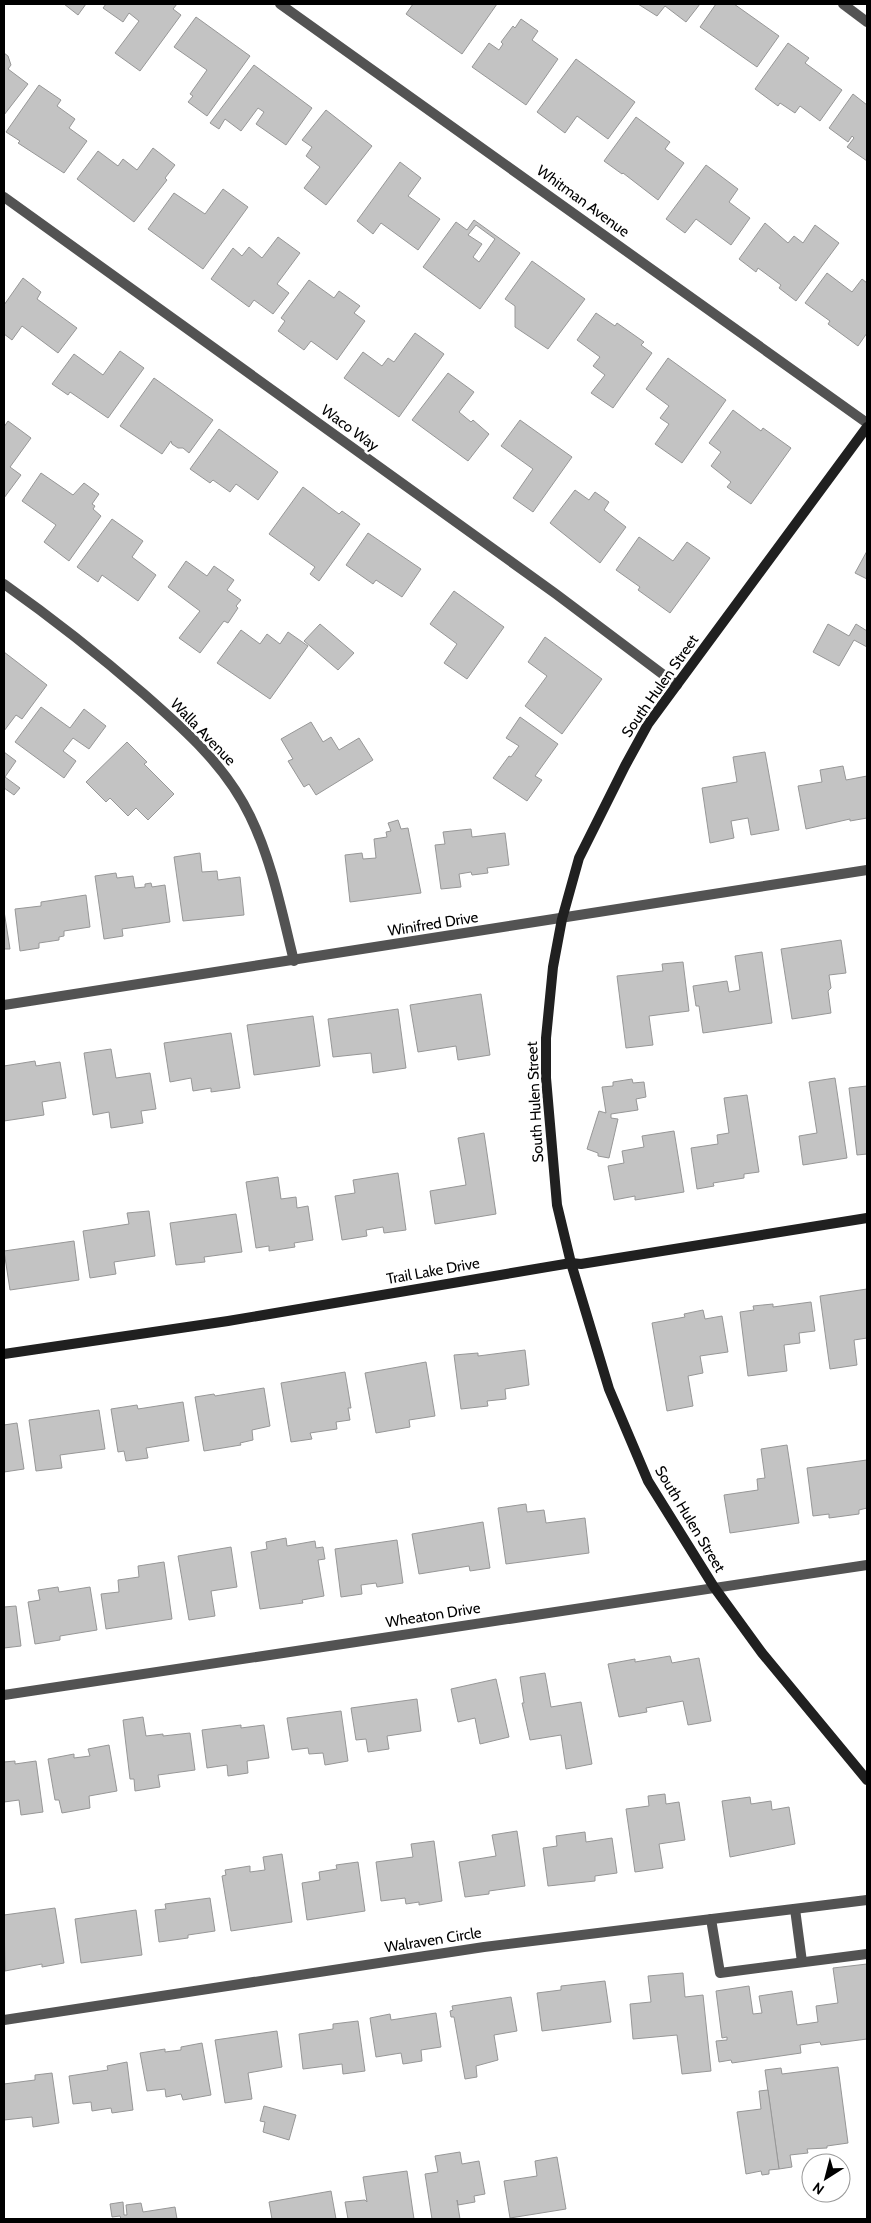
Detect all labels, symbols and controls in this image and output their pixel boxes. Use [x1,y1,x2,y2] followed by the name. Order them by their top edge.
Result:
[533,161,633,241] street label: Whitman Avenue
[318,401,383,455] street label: Waco Way
[618,631,702,741] street label: South Hulen Street
[167,695,240,769] street label: Walla Avenue
[386,908,480,940] street label: Winifred Drive
[523,1041,547,1163] street label: South Hulen Street
[385,1254,481,1288] street label: Trail Lake Drive
[651,1462,729,1576] street label: South Hulen Street
[384,1599,482,1631] street label: Wheaton Drive
[383,1923,483,1957] street label: Walraven Circle
[801,2153,851,2203] north arrow
[809,2178,828,2199] text: N

